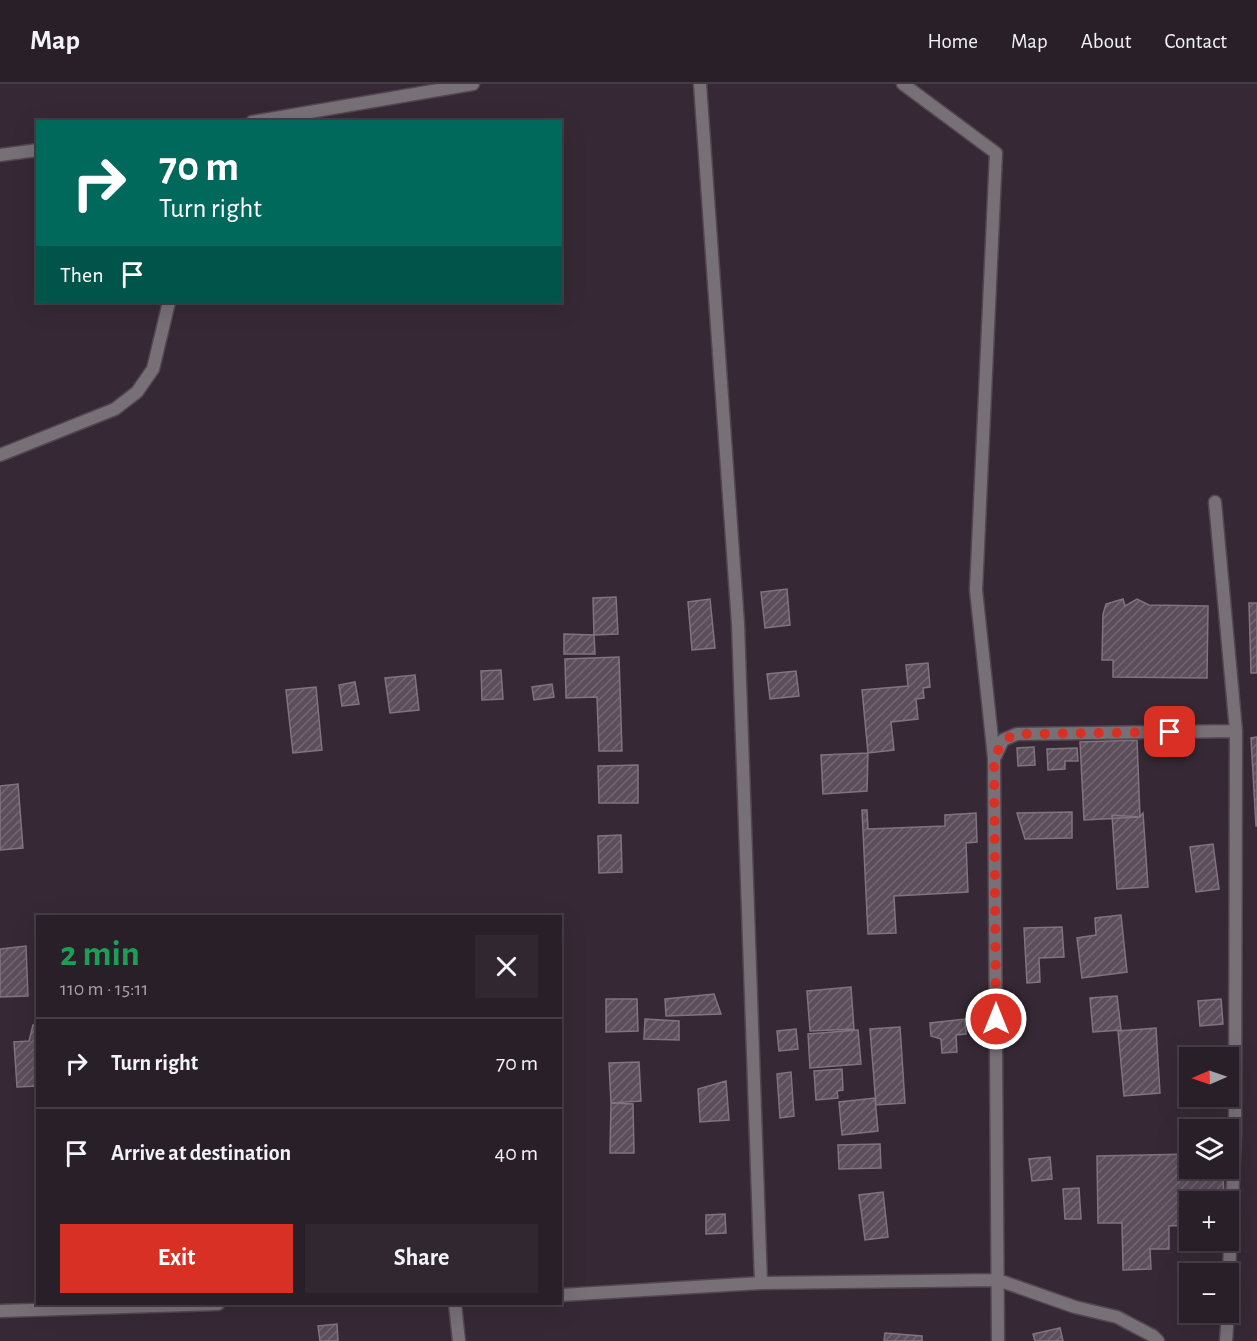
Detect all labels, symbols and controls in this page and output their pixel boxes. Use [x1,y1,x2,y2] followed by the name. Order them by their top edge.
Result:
[30,27,80,55] text: Map
[927,31,978,52] text: Home
[1011,31,1048,52] text: Map
[1081,31,1131,52] text: About
[1164,31,1227,52] text: Contact
[60,144,138,222] icon: right
[159,146,239,188] text: 70 m
[159,195,262,222] text: Turn right
[116,258,149,291] icon: arrive
[60,264,104,286] text: Then
[1144,706,1195,757] pin
[1153,715,1186,748] icon: arrive
[475,935,538,998] button: close
[60,936,140,972] text: 2 min
[60,979,148,999] text: 110 m · 15:11
[964,987,1028,1051] position arrow
[60,1047,93,1080] icon: right
[1179,1047,1239,1107] north arrow
[1179,1047,1239,1323] map controls
[111,1052,198,1074] text: Turn right
[496,1052,538,1074] text: 70 m
[1179,1119,1239,1179] button: layers
[60,1137,93,1170] icon: arrive
[111,1142,291,1164] text: Arrive at destination
[495,1142,538,1164] text: 40 m
[1179,1191,1239,1251] button: +
[60,1224,293,1293] button: Exit
[305,1224,538,1293] button: Share
[1179,1263,1239,1323] button: −

